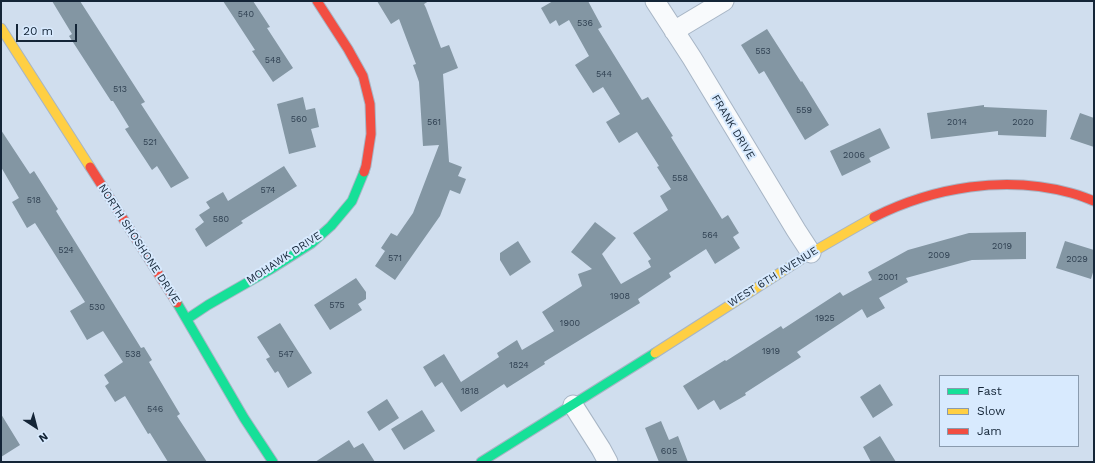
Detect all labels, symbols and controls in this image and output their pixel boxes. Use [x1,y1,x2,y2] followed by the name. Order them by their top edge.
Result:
[238,9,254,19] house number: 540
[18,16,79,42] scale bar
[577,18,593,28] house number: 536
[23,24,53,38] text: 20 m
[755,46,771,56] house number: 553
[265,55,281,65] house number: 548
[596,69,612,79] house number: 544
[113,84,127,94] house number: 513
[709,92,757,162] street label: FRANK DRIVE
[796,105,812,115] house number: 559
[291,114,307,124] house number: 560
[427,117,441,127] house number: 561
[947,117,967,127] house number: 2014
[1012,117,1034,127] house number: 2020
[143,137,157,147] house number: 521
[843,150,865,160] house number: 2006
[672,173,688,183] house number: 558
[95,182,183,306] street label: NORTH SHOSHONE DRIVE
[260,185,276,195] house number: 574
[27,195,41,205] house number: 518
[213,214,229,224] house number: 580
[244,229,324,287] street label: MOHAWK DRIVE
[702,230,718,240] house number: 564
[992,241,1012,251] house number: 2019
[726,244,820,310] street label: WEST 6TH AVENUE
[58,245,74,255] house number: 524
[928,250,950,260] house number: 2009
[388,253,402,263] house number: 571
[1066,254,1088,264] house number: 2029
[878,272,898,282] house number: 2001
[610,291,630,301] house number: 1908
[329,300,345,310] house number: 575
[89,302,105,312] house number: 530
[815,313,835,323] house number: 1925
[560,318,580,328] house number: 1900
[762,346,780,356] house number: 1919
[125,349,141,359] house number: 538
[278,349,294,359] house number: 547
[509,360,529,370] house number: 1824
[939,375,1079,447] legend
[977,384,1002,398] text: Fast
[461,386,479,396] house number: 1818
[147,404,163,414] house number: 546
[977,404,1005,418] text: Slow
[16,407,56,447] north arrow
[977,424,1002,438] text: Jam
[36,429,50,445] text: N
[661,446,677,456] house number: 605

